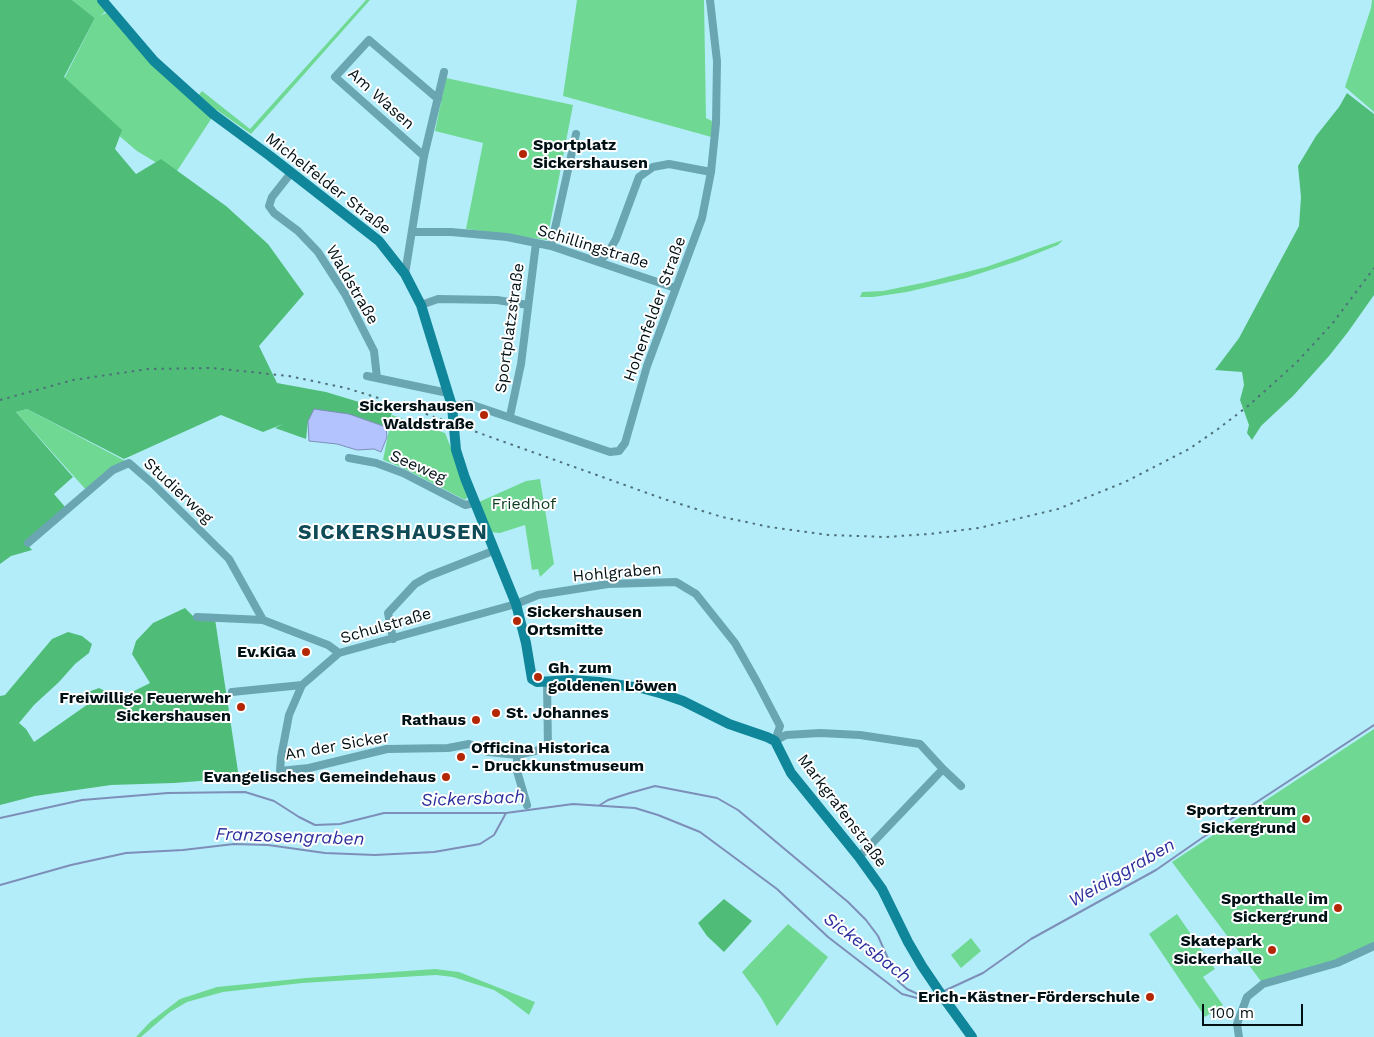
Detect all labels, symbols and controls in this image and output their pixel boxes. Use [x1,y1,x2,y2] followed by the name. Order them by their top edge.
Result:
[344,64,418,134] street label: Am Wasen
[262,129,394,239] street label: Michelfelder Straße
[533,135,648,173] place label: Sportplatz Sickershausen
[517,148,529,160] marker: Sportplatz Sickershausen
[535,221,651,273] street label: Schillingstraße
[620,234,690,384] street label: Hohenfelder Straße
[322,242,382,328] street label: Waldstraße
[491,262,529,394] street label: Sportplatzstraße
[359,396,474,434] place label: Sickershausen Waldstraße
[478,409,490,421] marker: Sickershausen Waldstraße
[387,446,449,488] street label: Seeweg
[139,454,217,528] street label: Studierweg
[492,494,556,514] park label: Friedhof
[296,520,490,546] district label: SICKERSHAUSEN
[572,560,662,586] street label: Hohlgraben
[527,602,642,640] place label: Sickershausen Ortsmitte
[338,604,434,648] street label: Schulstraße
[511,615,523,627] marker: Sickershausen Ortsmitte
[237,642,296,662] place label: Ev.KiGa
[300,646,312,658] marker: Ev.KiGa
[548,658,677,696] place label: Gh. zum goldenen Löwen
[532,671,544,683] marker: Gh. zum goldenen Löwen
[59,688,231,726] place label: Freiwillige Feuerwehr Sickershausen
[235,701,247,713] marker: Freiwillige Feuerwehr Sickershausen
[506,703,609,723] place label: St. Johannes
[490,707,502,719] marker: St. Johannes
[401,710,466,730] place label: Rathaus
[470,714,482,726] marker: Rathaus
[284,727,390,765] street label: An der Sicker
[471,738,644,776] place label: Officina Historica - Druckkunstmuseum
[455,751,467,763] marker: Officina Historica - Druckkunstmuseum
[793,751,891,871] street label: Markgrafenstraße
[204,767,436,787] place label: Evangelisches Gemeindehaus
[440,771,452,783] marker: Evangelisches Gemeindehaus
[421,786,525,812] water label: Sickersbach
[1186,800,1296,838] place label: Sportzentrum Sickergrund
[1300,813,1312,825] marker: Sportzentrum Sickergrund
[215,824,365,850] water label: Franzosengraben
[1065,834,1179,912] water label: Weidiggraben
[1221,889,1328,927] place label: Sporthalle im Sickergrund
[1332,902,1344,914] marker: Sporthalle im Sickergrund
[819,908,915,988] water label: Sickersbach
[1173,931,1262,969] place label: Skatepark Sickerhalle
[1266,944,1278,956] marker: Skatepark Sickerhalle
[918,987,1140,1007] place label: Erich-Kästner-Förderschule
[1144,991,1156,1003] marker: Erich-Kästner-Förderschule
[1204,994,1305,1026] scale bar
[1210,1004,1254,1022] text: 100 m

